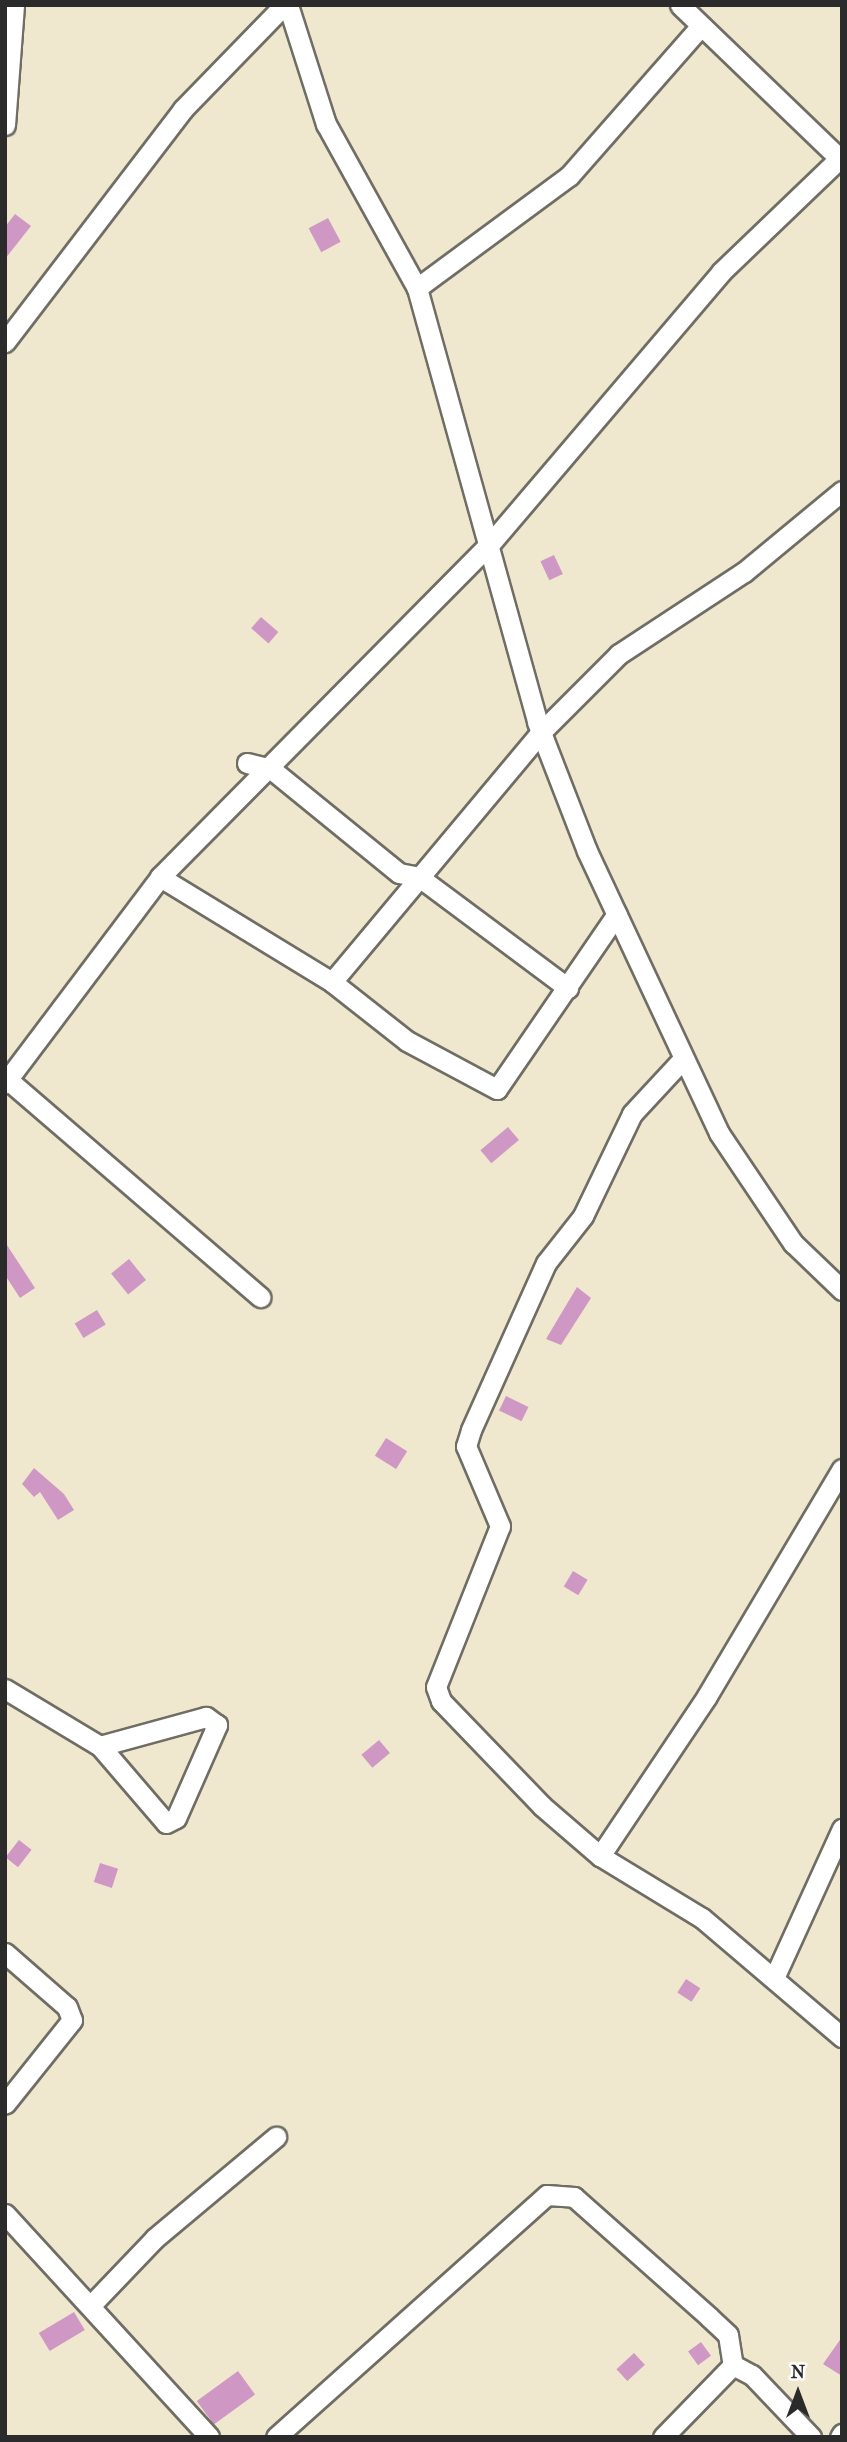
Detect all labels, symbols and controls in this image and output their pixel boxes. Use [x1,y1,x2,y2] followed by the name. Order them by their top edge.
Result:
[763,2358,833,2428] north arrow
[791,2361,805,2383] text: N

